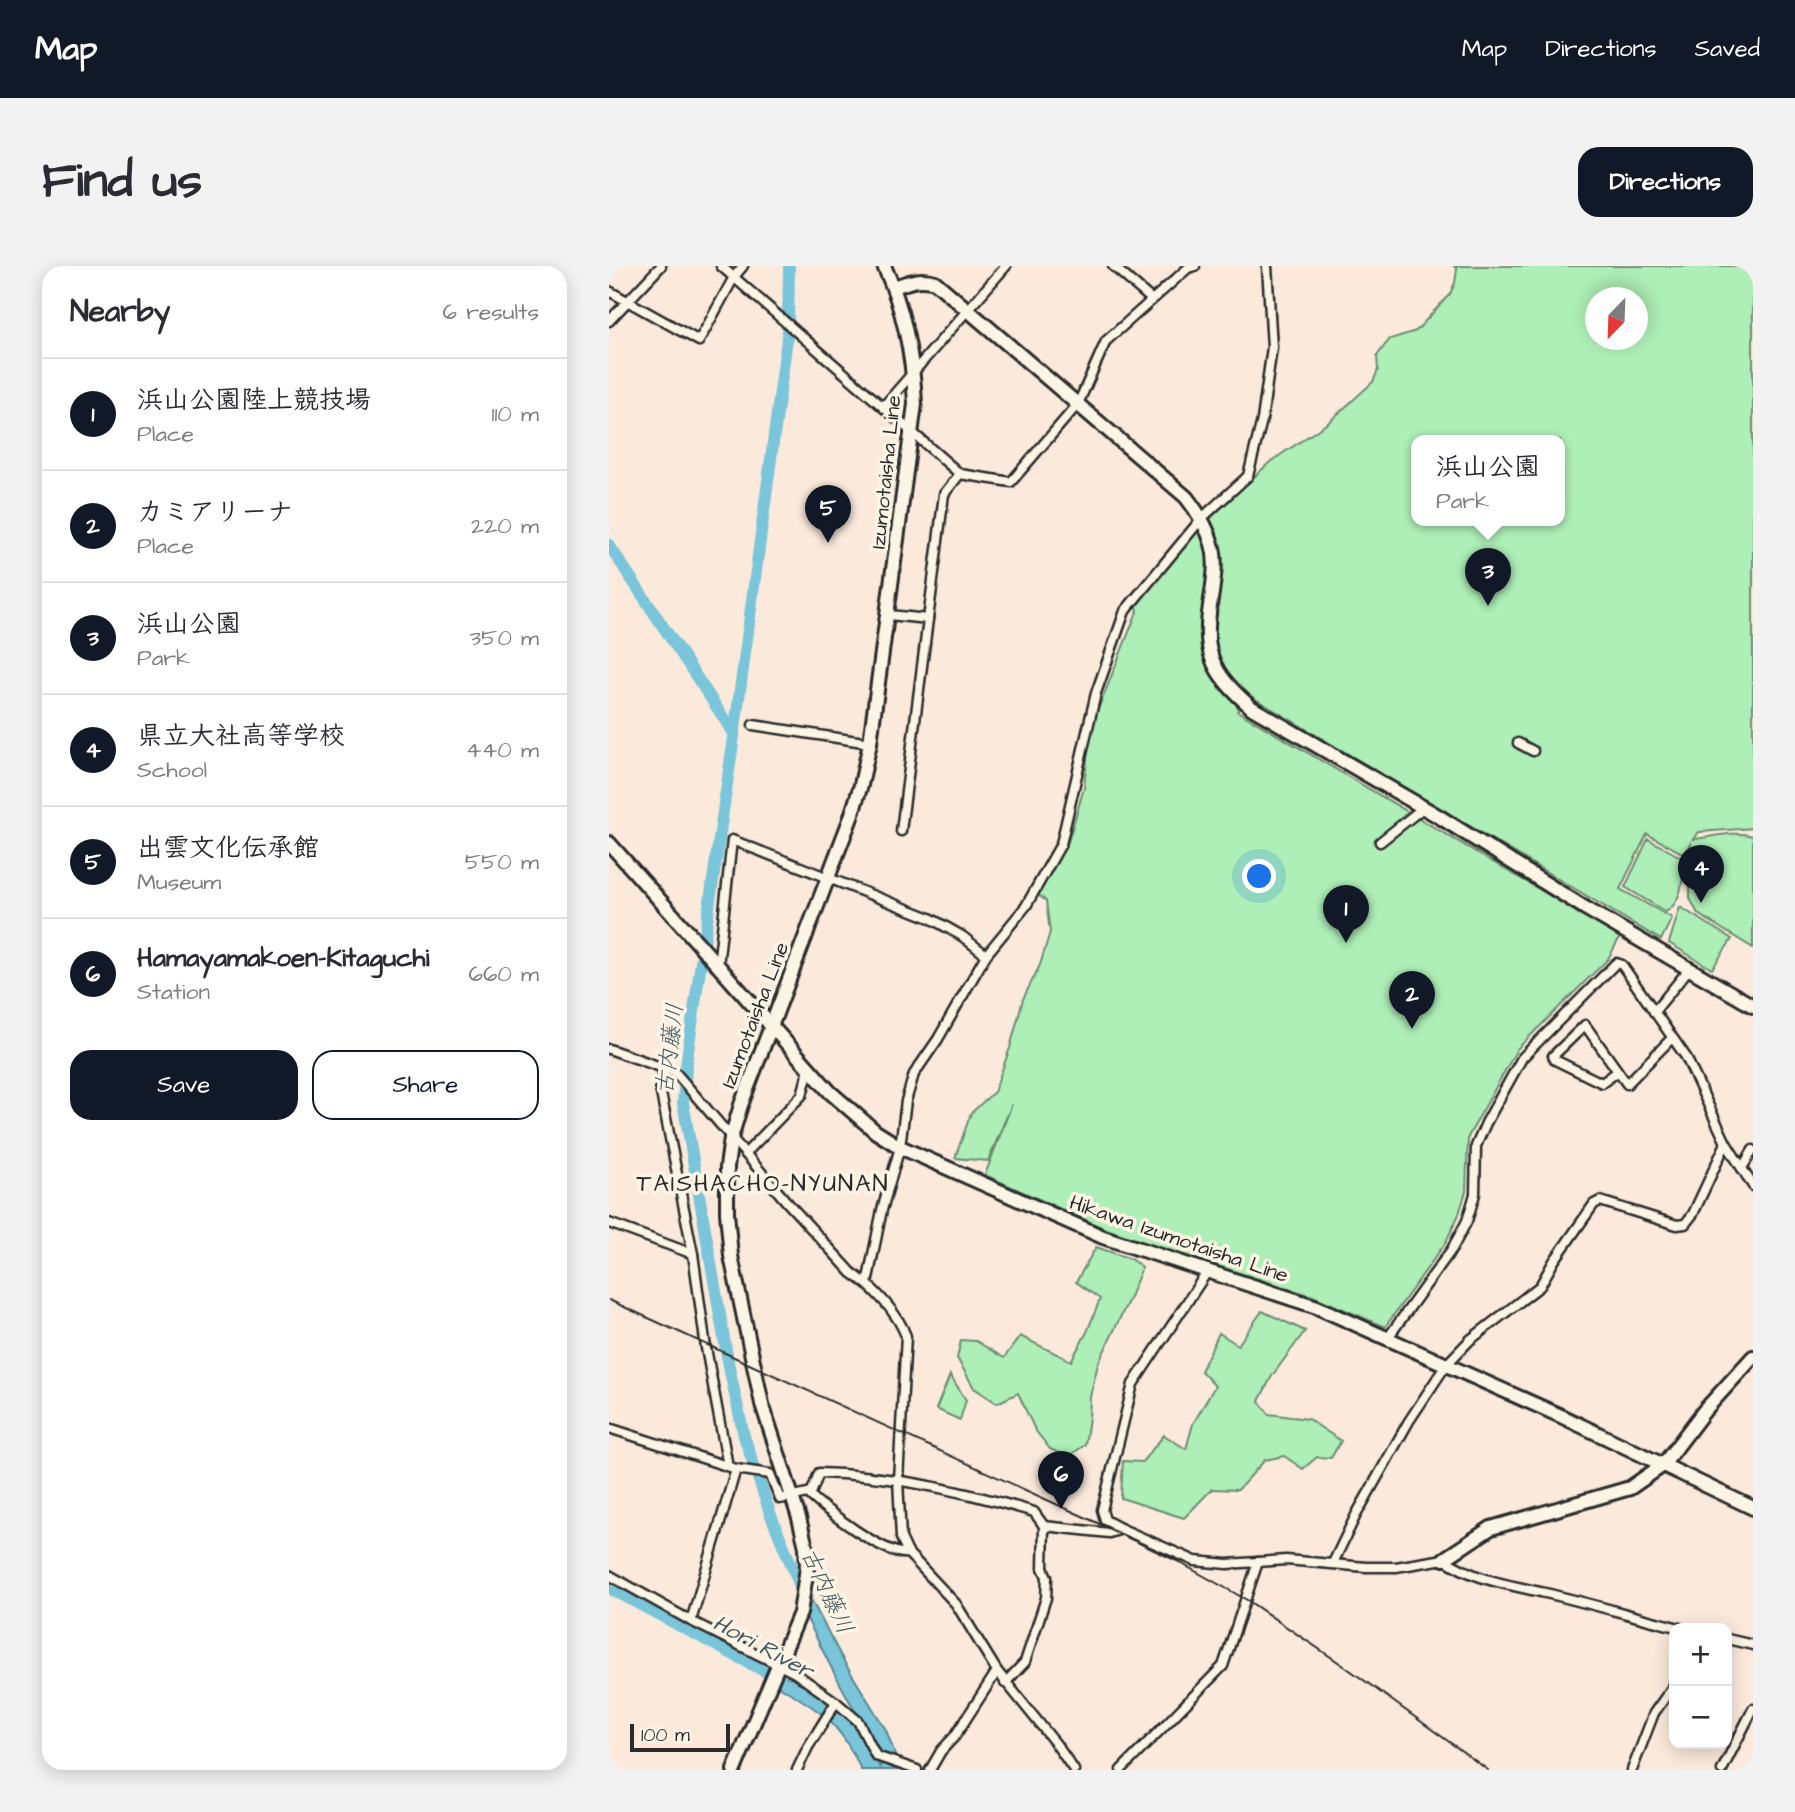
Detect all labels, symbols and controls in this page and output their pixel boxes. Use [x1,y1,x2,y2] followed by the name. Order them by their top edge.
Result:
[35,26,97,72] text: Map
[1462,32,1507,66] text: Map
[1545,32,1657,66] text: Directions
[1695,32,1760,66] text: Saved
[1578,147,1753,217] button: Directions
[42,148,202,216] text: Find us
[1585,287,1648,350] north arrow
[70,291,170,333] text: Nearby
[443,296,539,328] text: 6 results
[137,382,371,418] text: 浜山公園陸上競技場
[864,394,908,550] street label: Izumotaisha Line
[92,398,94,430] text: 1
[491,398,539,430] text: 110 m
[137,418,194,450] text: Place
[1411,435,1565,526] popup
[1436,449,1540,485] text: 浜山公園
[805,485,851,543] pin: 5
[1436,485,1489,517] text: Park
[137,494,293,530] text: カミアリーナ
[86,510,100,542] text: 2
[471,510,539,542] text: 220 m
[137,530,194,562] text: Place
[1465,548,1511,606] pin: 3
[137,606,241,642] text: 浜山公園
[87,622,99,654] text: 3
[469,622,539,654] text: 350 m
[137,642,190,674] text: Park
[137,718,345,754] text: 県立大社高等学校
[85,734,101,766] text: 4
[466,734,539,766] text: 440 m
[137,754,207,786] text: School
[137,830,319,866] text: 出雲文化伝承館
[1678,845,1724,903] pin: 4
[85,846,101,878] text: 5
[465,846,539,878] text: 550 m
[1242,859,1276,893] your location
[137,866,221,898] text: Museum
[1323,885,1369,943] pin: 1
[714,938,796,1092] street label: Izumotaisha Line
[137,940,429,976] text: Hamayamakoen-Kitaguchi
[86,958,100,990] text: 6
[469,958,539,990] text: 660 m
[1389,971,1435,1029] pin: 2
[137,976,210,1008] text: Station
[649,1001,691,1097] water label: 古内藤川
[70,1050,298,1120] button: Save
[312,1050,539,1120] button: Share
[636,1167,890,1201] district label: TAISHACHO-NYUNAN
[1066,1188,1292,1290] street label: Hikawa Izumotaisha Line
[1038,1451,1084,1509] pin: 6
[793,1543,861,1639] water label: 古内藤川
[707,1607,821,1688] water label: Hori River
[1669,1623,1732,1749] map controls
[1669,1623,1732,1686] button: +
[1669,1686,1732,1749] button: −
[630,1721,730,1753] scale bar
[641,1722,690,1749] text: 100 m

